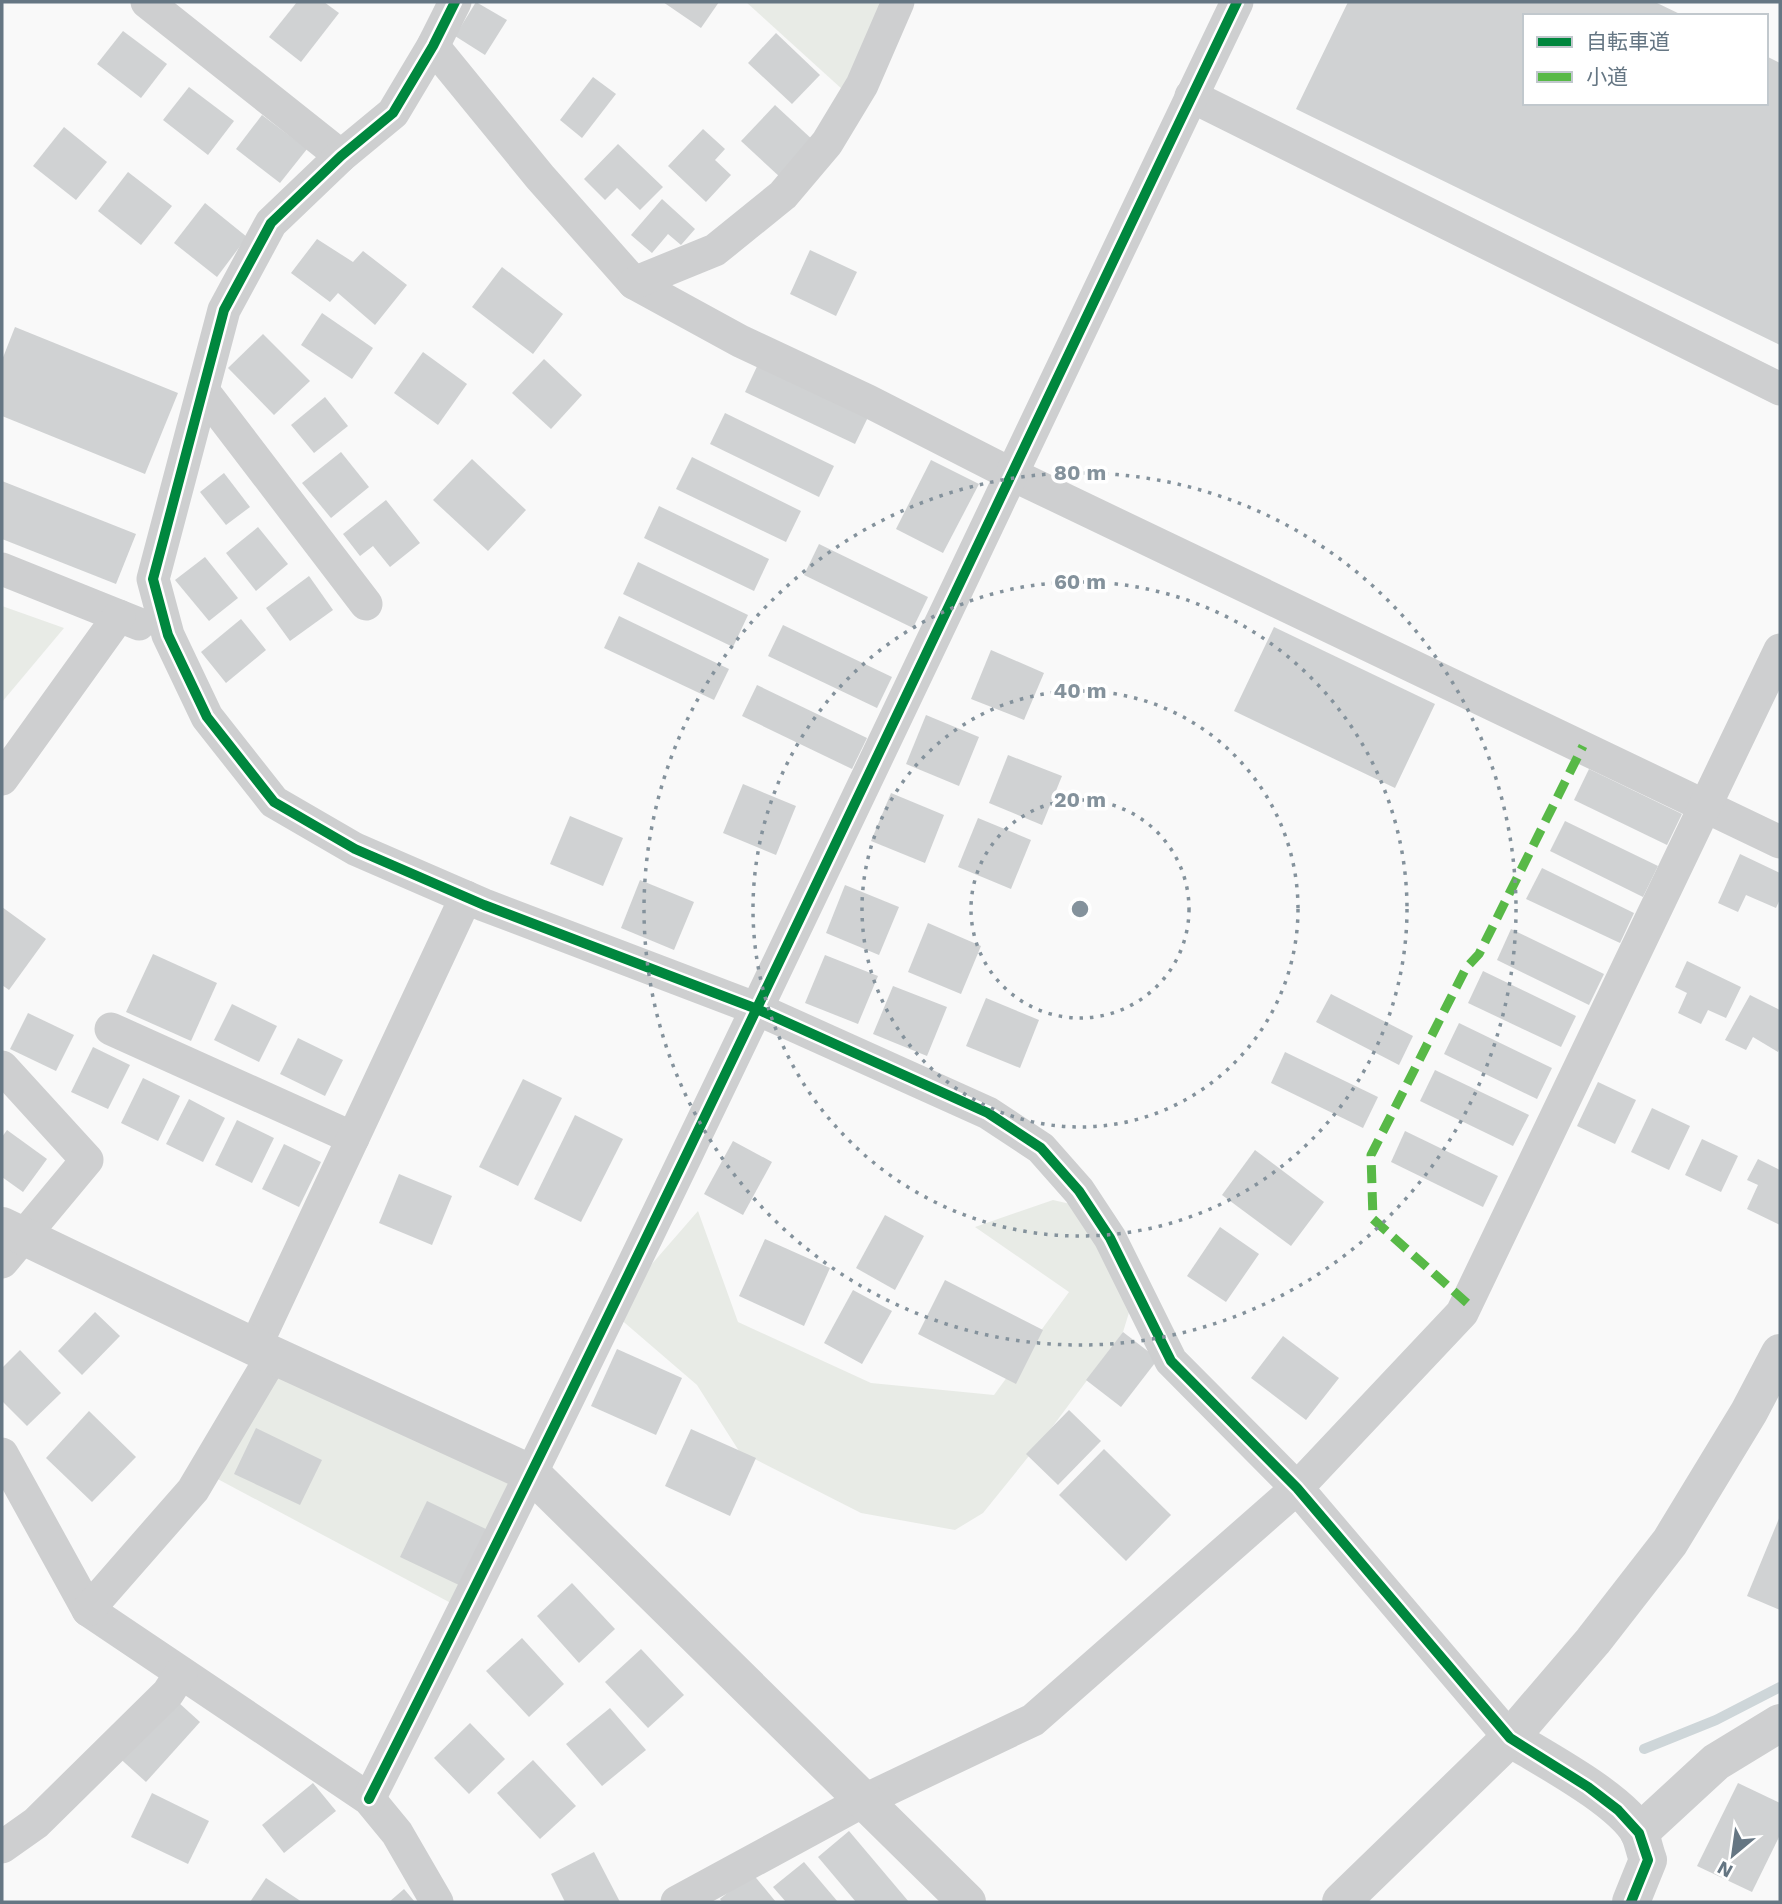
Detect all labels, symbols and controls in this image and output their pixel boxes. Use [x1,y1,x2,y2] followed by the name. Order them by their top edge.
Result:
[1523,14,1768,105] legend
[1586,29,1670,54] text: 自転車道
[1586,64,1628,89] text: 小道
[1054,460,1106,485] text: 80 m
[1054,569,1106,594] text: 60 m
[1054,678,1106,703] text: 40 m
[1054,787,1106,812] text: 20 m
[1068,897,1092,921] centre of rings
[1698,1820,1768,1890] north arrow
[1713,1856,1737,1883] text: N

